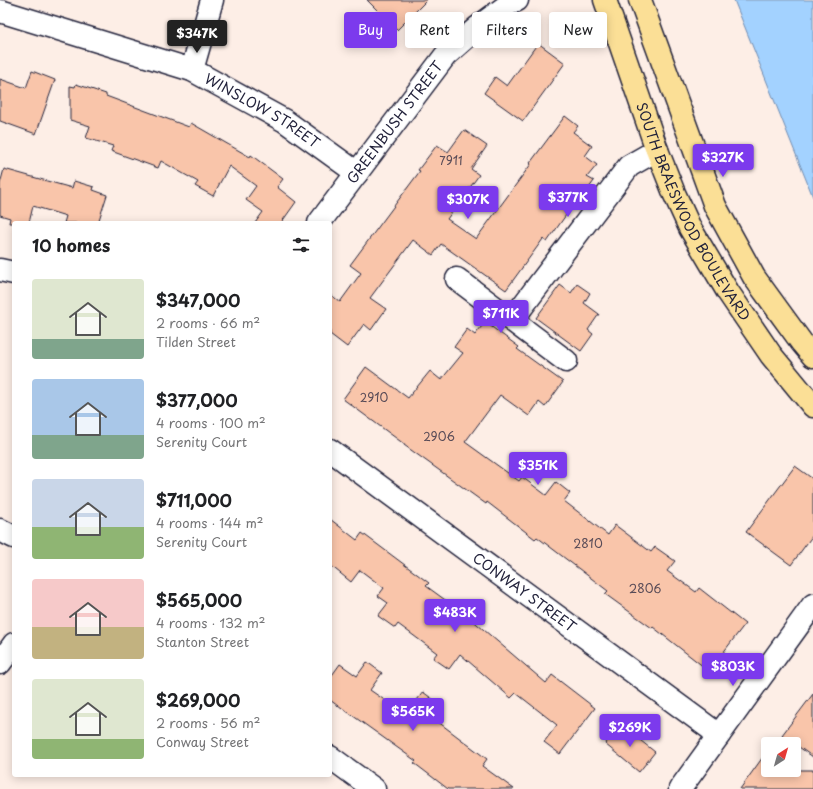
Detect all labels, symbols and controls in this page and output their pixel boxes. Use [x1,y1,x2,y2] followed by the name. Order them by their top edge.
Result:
[344,12,397,48] chip: Buy
[405,12,464,48] chip: Rent
[472,12,541,48] chip: Filters
[549,12,607,48] chip: New
[169,20,225,54] pin: $347K
[176,23,218,42] text: $347K
[341,56,448,188] street label: GREENBUSH STREET
[201,68,325,153] street label: WINSLOW STREET
[631,99,756,325] street label: SOUTH BRAESWOOD BOULEVARD
[695,144,751,178] pin: $327K
[702,147,744,166] text: $327K
[439,151,463,169] house number: 7911
[540,184,596,218] pin: $377K
[440,186,496,220] pin: $307K
[548,187,588,206] text: $377K
[446,189,490,208] text: $307K
[32,232,110,258] text: 10 homes
[290,234,312,256] icon: filters
[156,287,240,313] text: $347,000
[64,295,112,343] icon: home
[473,300,529,334] pin: $711K
[483,303,519,322] text: $711K
[156,313,260,332] text: 2 rooms · 66 m²
[156,332,236,351] text: Tilden Street
[156,387,238,413] text: $377,000
[360,388,389,406] house number: 2910
[64,395,112,443] icon: home
[156,413,266,432] text: 4 rooms · 100 m²
[423,427,455,445] house number: 2906
[156,432,247,451] text: Serenity Court
[510,452,566,486] pin: $351K
[518,455,558,474] text: $351K
[156,487,232,513] text: $711,000
[64,495,112,543] icon: home
[156,513,264,532] text: 4 rooms · 144 m²
[156,532,247,551] text: Serenity Court
[573,534,603,552] house number: 2810
[469,547,581,637] street label: CONWAY STREET
[629,579,661,597] house number: 2806
[156,587,242,613] text: $565,000
[64,595,112,643] icon: home
[427,599,483,633] pin: $483K
[433,602,477,621] text: $483K
[156,613,266,632] text: 4 rooms · 132 m²
[156,632,249,651] text: Stanton Street
[705,653,761,687] pin: $803K
[711,656,755,675] text: $803K
[156,687,240,713] text: $269,000
[64,695,112,743] icon: home
[385,698,441,732] pin: $565K
[391,701,435,720] text: $565K
[156,713,260,732] text: 2 rooms · 56 m²
[602,714,658,748] pin: $269K
[609,717,652,736] text: $269K
[156,732,249,751] text: Conway Street
[761,737,801,777] north arrow
[761,737,801,777] map controls

